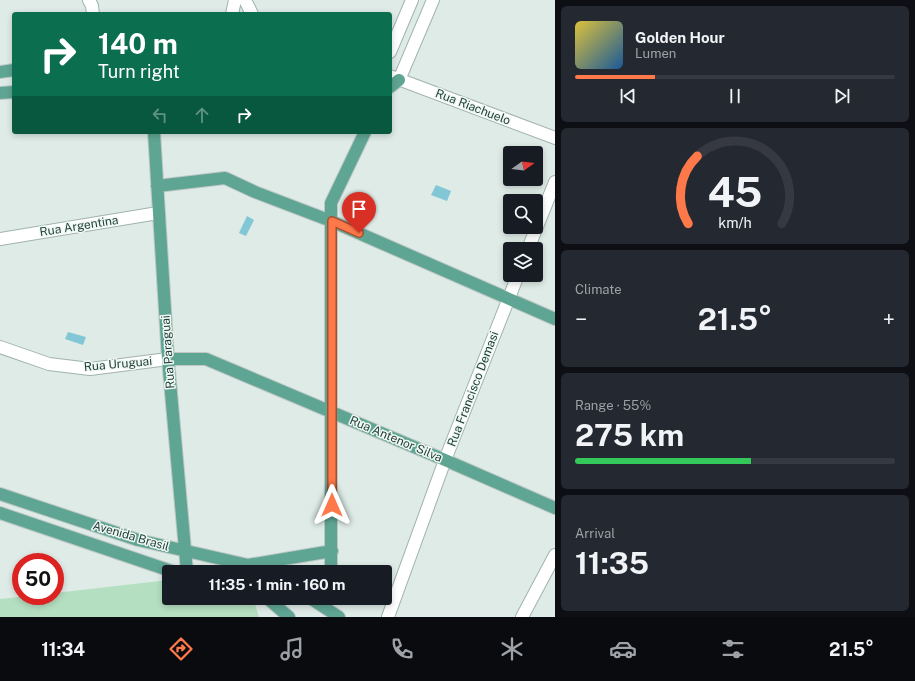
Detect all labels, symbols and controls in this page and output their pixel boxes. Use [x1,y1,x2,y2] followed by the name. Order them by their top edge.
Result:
[98,27,178,60] text: 140 m
[32,28,84,80] icon: right
[635,29,725,46] text: Golden Hour
[635,46,676,61] text: Lumen
[98,61,180,82] text: Turn right
[617,85,639,107] icon: previous
[724,85,746,107] icon: pause
[831,85,853,107] icon: next
[433,86,513,128] street label: Rua Riachuelo
[149,104,171,126] icon: left
[191,104,213,126] icon: ahead
[233,104,255,126] icon: right
[503,146,543,186] north arrow
[503,146,543,282] map controls
[708,167,762,216] text: 45
[342,192,376,233] pin
[503,194,543,234] button: search
[348,198,370,220] icon: arrive
[39,213,119,239] street label: Rua Argentina
[718,214,752,231] text: km/h
[503,242,543,282] button: layers
[575,282,622,297] text: Climate
[698,301,772,337] text: 21.5°
[575,306,587,332] text: −
[883,306,895,332] text: +
[158,315,178,389] street label: Rua Paraguai
[445,329,501,449] street label: Rua Francisco Demasi
[83,354,153,374] street label: Rua Uruguai
[575,398,651,413] text: Range · 55%
[348,413,444,465] street label: Rua Antenor Silva
[575,417,684,453] text: 275 km
[311,484,353,526] position arrow
[91,518,171,554] street label: Avenida Brasil
[575,526,615,541] text: Arrival
[575,545,649,581] text: 11:35
[12,553,64,605] speed limit sign: 50
[208,576,346,593] text: 11:35 · 1 min · 160 m
[167,635,195,663] icon: directions
[278,635,306,663] icon: music
[388,635,416,663] icon: phone
[498,635,526,663] icon: climate
[609,635,637,663] icon: car
[719,635,747,663] icon: filters
[41,639,85,660] text: 11:34
[829,639,874,660] text: 21.5°

